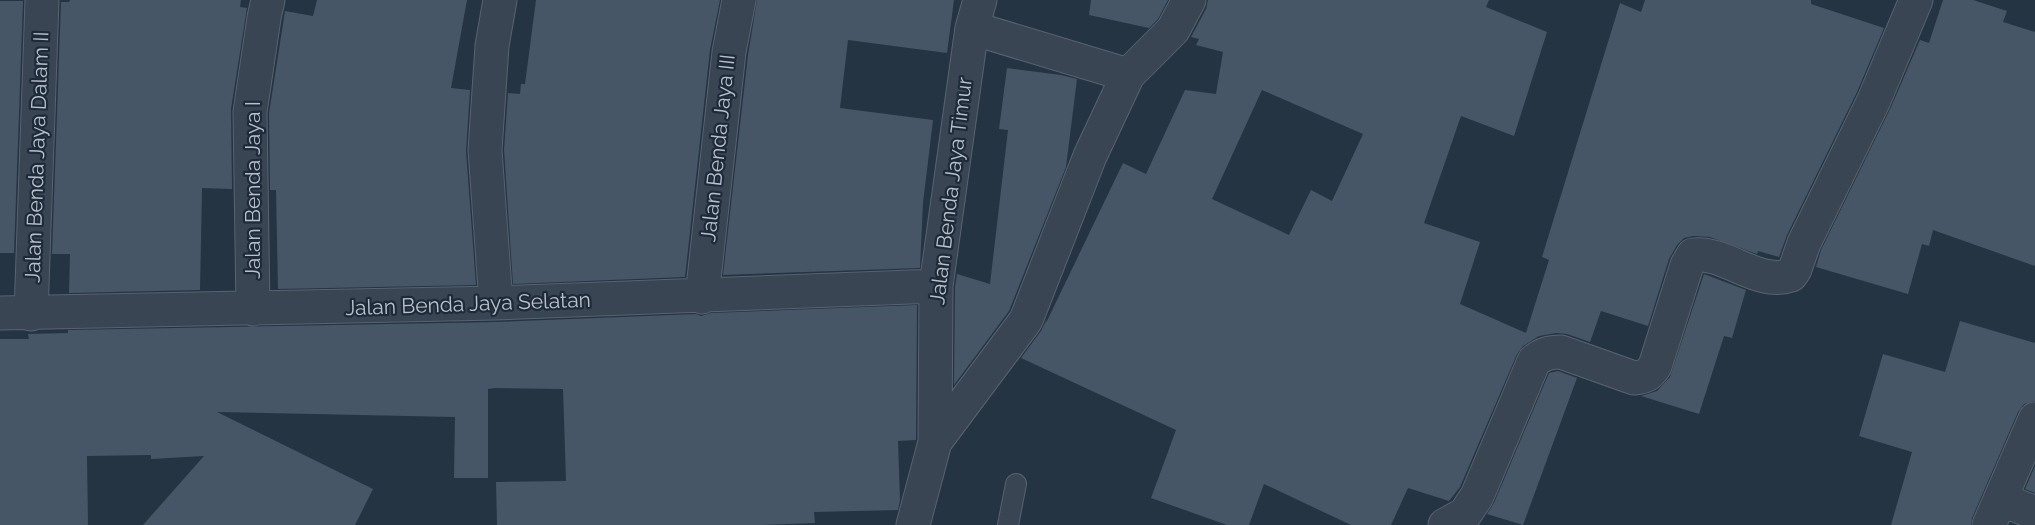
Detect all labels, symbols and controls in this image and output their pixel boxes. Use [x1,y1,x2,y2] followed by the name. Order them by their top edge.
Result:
[20,31,53,283] street label: Jalan Benda Jaya Dalam II
[695,53,740,243] street label: Jalan Benda Jaya III
[924,75,977,306] street label: Jalan Benda Jaya Timur
[240,101,265,279] street label: Jalan Benda Jaya I
[345,287,591,320] street label: Jalan Benda Jaya Selatan

